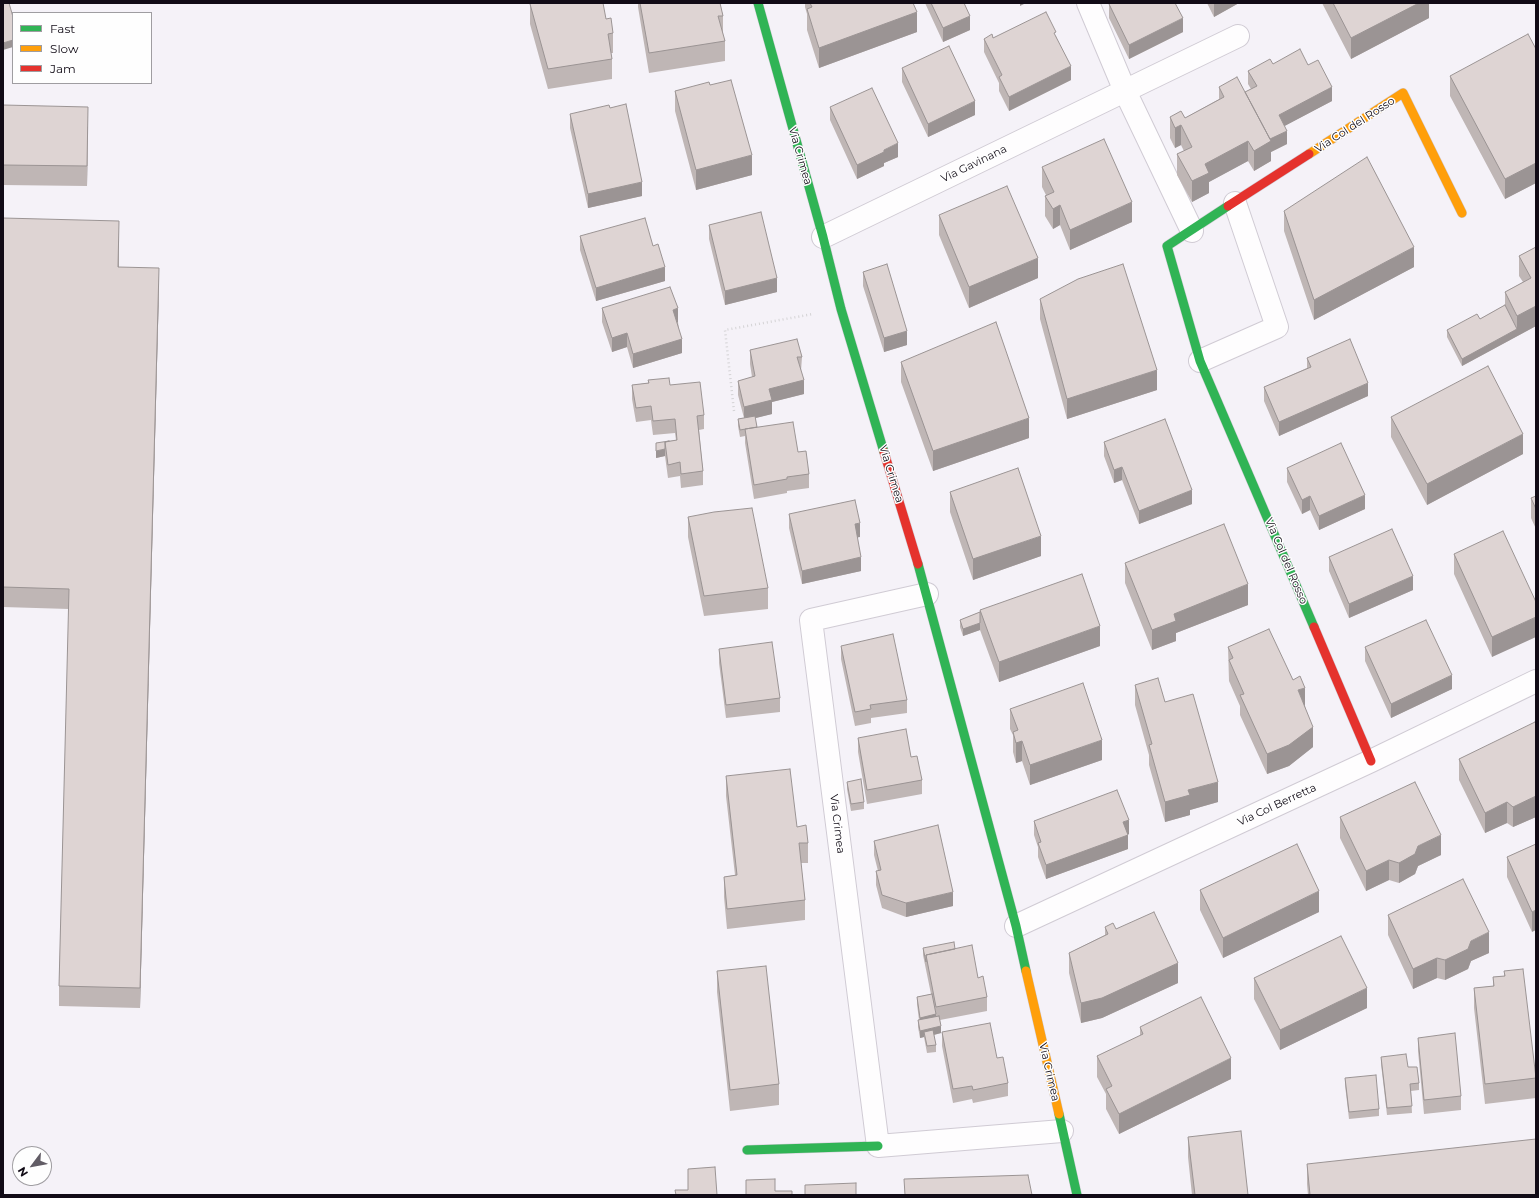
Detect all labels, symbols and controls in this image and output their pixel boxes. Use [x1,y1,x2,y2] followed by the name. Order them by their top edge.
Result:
[12,12,152,84] legend
[50,21,75,36] text: Fast
[50,41,79,56] text: Slow
[50,61,76,76] text: Jam
[1313,94,1397,156] street label: Via Col del Rosso
[785,126,815,186] street label: Via Crimea
[939,142,1009,186] street label: Via Gavinana
[876,444,906,504] street label: Via Crimea
[1262,516,1310,606] street label: Via Col del Rosso
[1236,781,1318,829] street label: Via Col Berretta
[827,794,847,854] street label: Via Crimea
[1036,1042,1062,1102] street label: Via Crimea
[12,1146,52,1186] north arrow
[14,1164,31,1179] text: N

